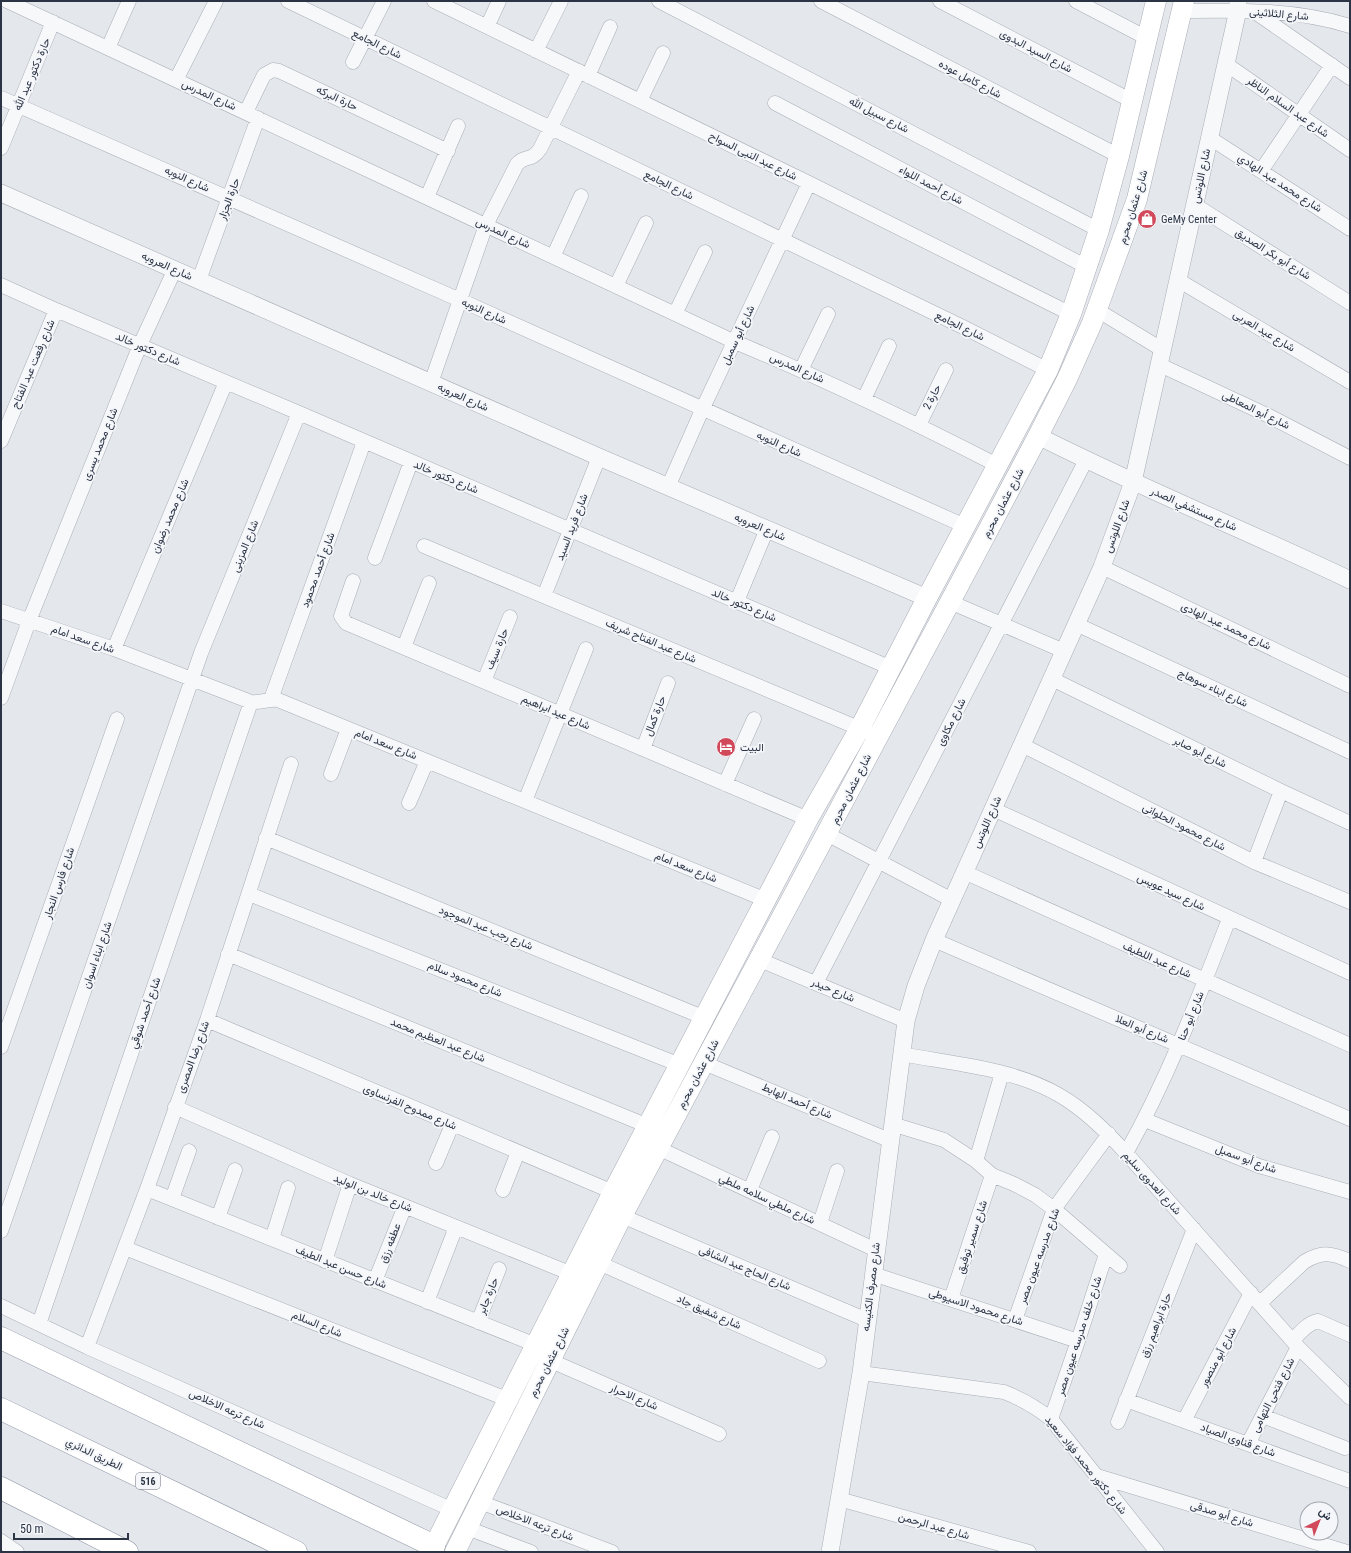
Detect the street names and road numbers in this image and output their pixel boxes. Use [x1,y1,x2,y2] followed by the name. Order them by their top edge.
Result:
[1249,5,1309,24] street label: شارع الثلاثينى
[350,26,404,63] street label: شارع الجامع
[997,26,1075,77] street label: شارع السيد البدوى
[11,36,53,112] street label: حارة دكتور عبد الله
[936,57,1004,102] street label: شارع كامل عوده
[1243,73,1332,141] street label: شارع عبد السلام الناظر
[179,77,239,114] street label: شارع المدرس
[314,83,360,113] street label: حارة البركه
[847,94,911,137] street label: شارع سبيل الله
[706,129,799,184] street label: شارع عبد النبى السواح
[1189,147,1214,205] street label: شارع اللوتس
[1234,151,1325,218] street label: شارع محمد عبد الهادي
[162,163,212,196] street label: شارع النوبه
[896,163,965,208] street label: شارع أحمد اللواء
[642,167,696,204] street label: شارع الجامع
[1116,168,1151,246] street label: شارع عثمان محرم
[215,176,243,223] street label: حارة الجزار
[473,215,533,252] street label: شارع المدرس
[1232,226,1313,283] street label: شارع أبو بكر الصديق
[139,249,195,284] street label: شارع العروبه
[459,295,509,328] street label: شارع النوبه
[719,303,758,367] street label: شارع أبو سمبل
[1230,307,1298,356] street label: شارع عيد العربى
[933,308,987,345] street label: شارع الجامع
[8,317,59,411] street label: شارع رفعت عبد الفتاح
[113,330,183,370] street label: شارع دكتور خالد
[767,350,827,387] street label: شارع المدرس
[435,380,491,415] street label: شارع العروبه
[920,382,944,412] street label: حارة 2
[1220,388,1292,433] street label: شارع أبو المعاطى
[79,405,122,483] street label: شارع محمد يسرى
[754,428,804,461] street label: شارع النوبه
[411,458,481,498] street label: شارع دكتور خالد
[979,466,1028,540] street label: شارع عثمان محرم
[148,476,193,556] street label: شارع محمد رضوان
[1147,484,1239,537] street label: شارع مستشفي الصدر
[553,491,592,563] street label: شارع فريد السيد
[1101,497,1134,555] street label: شارع اللوتس
[732,510,788,545] street label: شارع العروبه
[229,518,262,574] street label: شارع المزينى
[298,530,339,610] street label: شارع أحمد محمود
[709,586,779,626] street label: شارع دكتور خالد
[1179,599,1273,654] street label: شارع محمد عبد الهادى
[603,616,699,667] street label: شارع عبد الفتاح شريف
[49,622,117,657] street label: شارع سعد امام
[483,626,511,672] street label: حارة سيف
[1176,666,1250,711] street label: شارع ابناء سوهاج
[519,692,593,733] street label: شارع عيد ابراهيم
[641,694,669,738] street label: حارة كمال
[933,696,970,748] street label: شارع مكاوى
[353,726,419,763] street label: شارع سعد امام
[1170,733,1229,771] street label: شارع أبو صابر
[828,752,875,827] street label: شارع عثمان محرم
[970,794,1005,851] street label: شارع اللوتس
[1140,800,1228,855] street label: شارع محمود الحلوانى
[40,845,78,922] street label: شارع فارس النجار
[653,849,719,886] street label: شارع سعد امام
[1135,871,1207,914] street label: شارع سيد عويس
[437,903,535,954] street label: شارع رجب عبد الموجود
[79,919,116,991] street label: شارع ابناء اسوان
[1120,939,1193,982] street label: شارع عبد اللطيف
[426,958,504,1001] street label: شارع محمود سلام
[127,975,166,1052] street label: شارع أحمد شوقي
[808,975,857,1006] street label: شارع حيدر
[1175,989,1208,1043] street label: شارع أبو حنا
[1113,1012,1171,1047] street label: شارع أبو العلا
[388,1015,488,1066] street label: شارع عبد العظيم محمد
[174,1019,213,1095] street label: شارع رضا المصرى
[674,1037,723,1111] street label: شارع عثمان محرم
[760,1080,834,1123] street label: شارع أحمد الهابط
[361,1081,459,1134] street label: شارع ممدوح الفرنساوى
[1213,1142,1279,1177] street label: شارع أبو سمبل
[1119,1149,1184,1218] street label: شارع العدوى سليم
[331,1171,415,1216] street label: شارع خالد بن الوليد
[716,1171,817,1230] street label: شارع ملطي سلامه ملطي
[954,1198,991,1276] street label: شارع سمير توفيق
[1015,1206,1063,1307] street label: شارع مدرسه عيون مصر
[376,1221,404,1265] street label: عطفه رزق
[859,1241,884,1332] street label: شارع مصرف الكنيسه
[293,1243,389,1292] street label: شارع حسن عبد الطيف
[697,1243,793,1294] street label: شارع الحاج عبد الشافى
[1053,1274,1105,1398] street label: شارع خلف مدرسه عيون مصر
[474,1276,501,1317] street label: حارة جابر
[927,1286,1025,1329] street label: شارع محمود الاسيوطى
[1138,1291,1175,1360] street label: حارة ابراهيم رزق
[674,1292,744,1333] street label: شارع شفيق جاد
[290,1308,344,1341] street label: شارع السلام
[526,1325,573,1400] street label: شارع عثمان محرم
[1196,1325,1240,1390] street label: شارع أبو منصور
[1249,1355,1298,1435] street label: شارع فتحى التهامى
[607,1381,660,1414] street label: شارع الاحرار
[187,1386,267,1433] street label: شارع ترعه الاخلاص
[1041,1413,1130,1518] street label: شارع دكتور محمد فؤاد سعيد
[1198,1420,1278,1461] street label: شارع قناوى الصياد
[62,1435,124,1476] street label: الطريق الدائري
[136,1473,160,1489] road number: 516
[1189,1498,1255,1531] street label: شارع أبو صدقى
[494,1502,576,1545] street label: شارع ترعه الاخلاص
[897,1510,971,1543] street label: شارع عبد الرحمن

